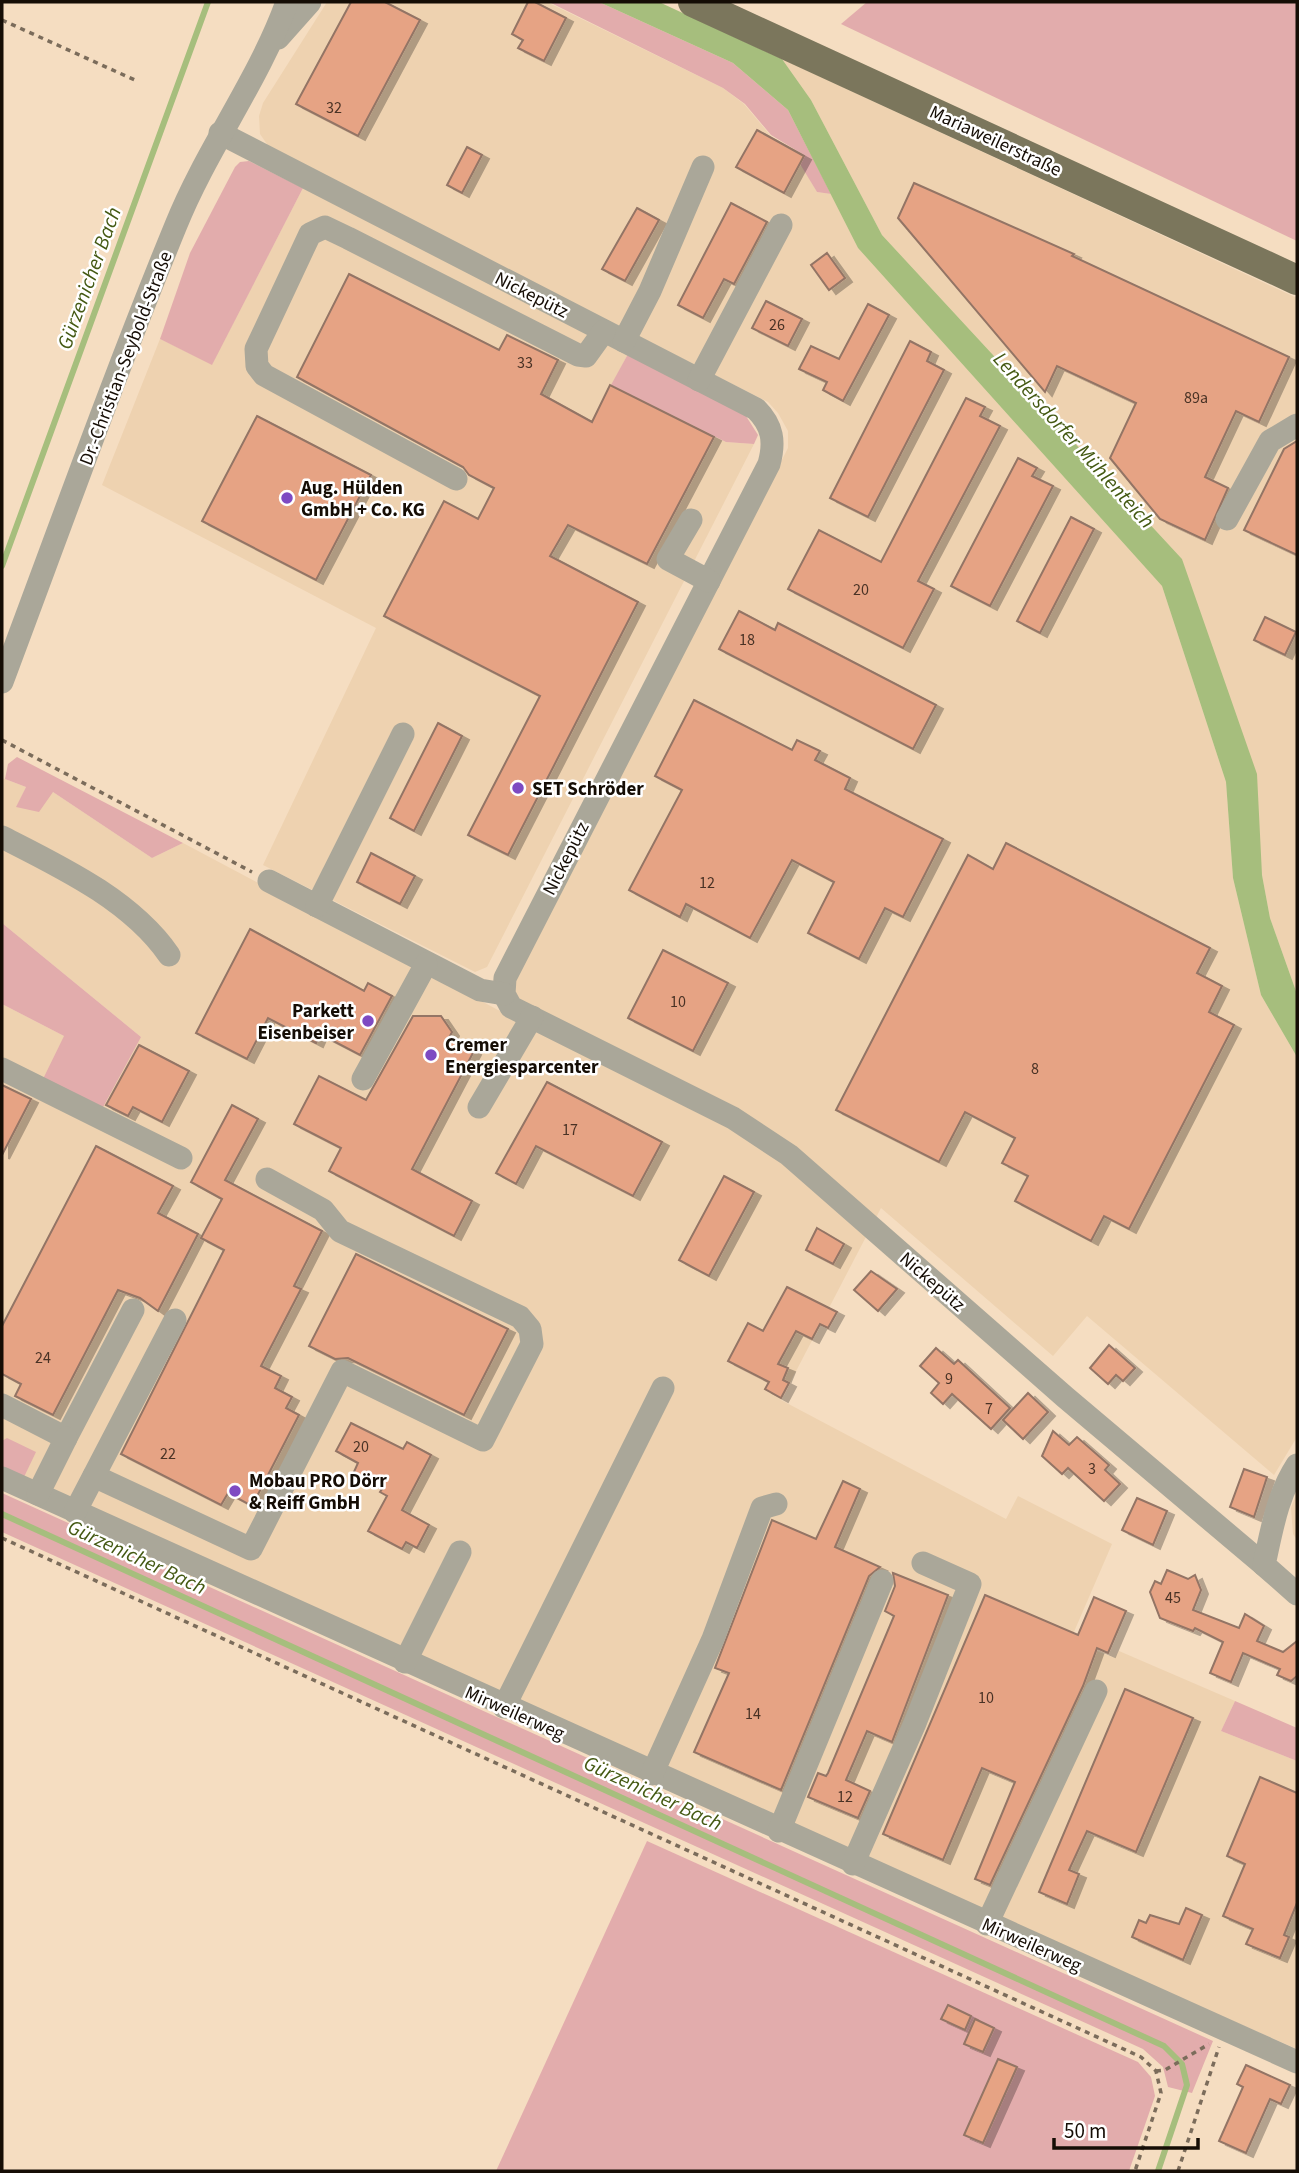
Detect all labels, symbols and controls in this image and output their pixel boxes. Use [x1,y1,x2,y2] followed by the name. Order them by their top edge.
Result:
[326,97,342,119] house number: 32
[925,99,1066,184] street label: Mariaweilerstraße
[49,203,129,353] water label: Gürzenicher Bach
[73,248,180,469] street label: Dr.-Christian-Seybold-Straße
[490,265,573,325] street label: Nickepütz
[769,314,785,336] house number: 26
[986,345,1162,535] water label: Lendersdorfer Mühlenteich
[517,352,533,374] house number: 33
[1184,387,1208,409] house number: 89a
[300,475,425,524] place label: Aug. Hülden GmbH + Co. KG
[279,490,295,506] marker: Aug. Hülden GmbH + Co. KG
[853,579,869,601] house number: 20
[739,629,755,651] house number: 18
[532,776,644,803] place label: SET Schröder
[510,780,526,796] marker: SET Schröder
[536,817,596,900] street label: Nickepütz
[699,872,715,894] house number: 12
[670,991,686,1013] house number: 10
[257,998,354,1047] place label: Parkett Eisenbeiser
[360,1013,376,1029] marker: Parkett Eisenbeiser
[445,1032,599,1081] place label: Cremer Energiesparcenter
[423,1047,439,1063] marker: Cremer Energiesparcenter
[1031,1058,1039,1080] house number: 8
[562,1119,578,1141] house number: 17
[893,1246,971,1318] street label: Nickepütz
[35,1347,51,1369] house number: 24
[945,1368,953,1390] house number: 9
[985,1398,993,1420] house number: 7
[353,1436,369,1458] house number: 20
[160,1443,176,1465] house number: 22
[1088,1458,1096,1480] house number: 3
[249,1468,387,1517] place label: Mobau PRO Dörr & Reiff GmbH
[227,1483,243,1499] marker: Mobau PRO Dörr & Reiff GmbH
[63,1512,211,1602] water label: Gürzenicher Bach
[1165,1587,1181,1609] house number: 45
[460,1679,569,1748] street label: Mirweilerweg
[978,1687,994,1709] house number: 10
[745,1703,761,1725] house number: 14
[579,1748,727,1838] water label: Gürzenicher Bach
[837,1786,853,1808] house number: 12
[977,1911,1086,1980] street label: Mirweilerweg
[1054,2106,1198,2150] scale bar
[1064,2116,1106,2146] text: 50 m

